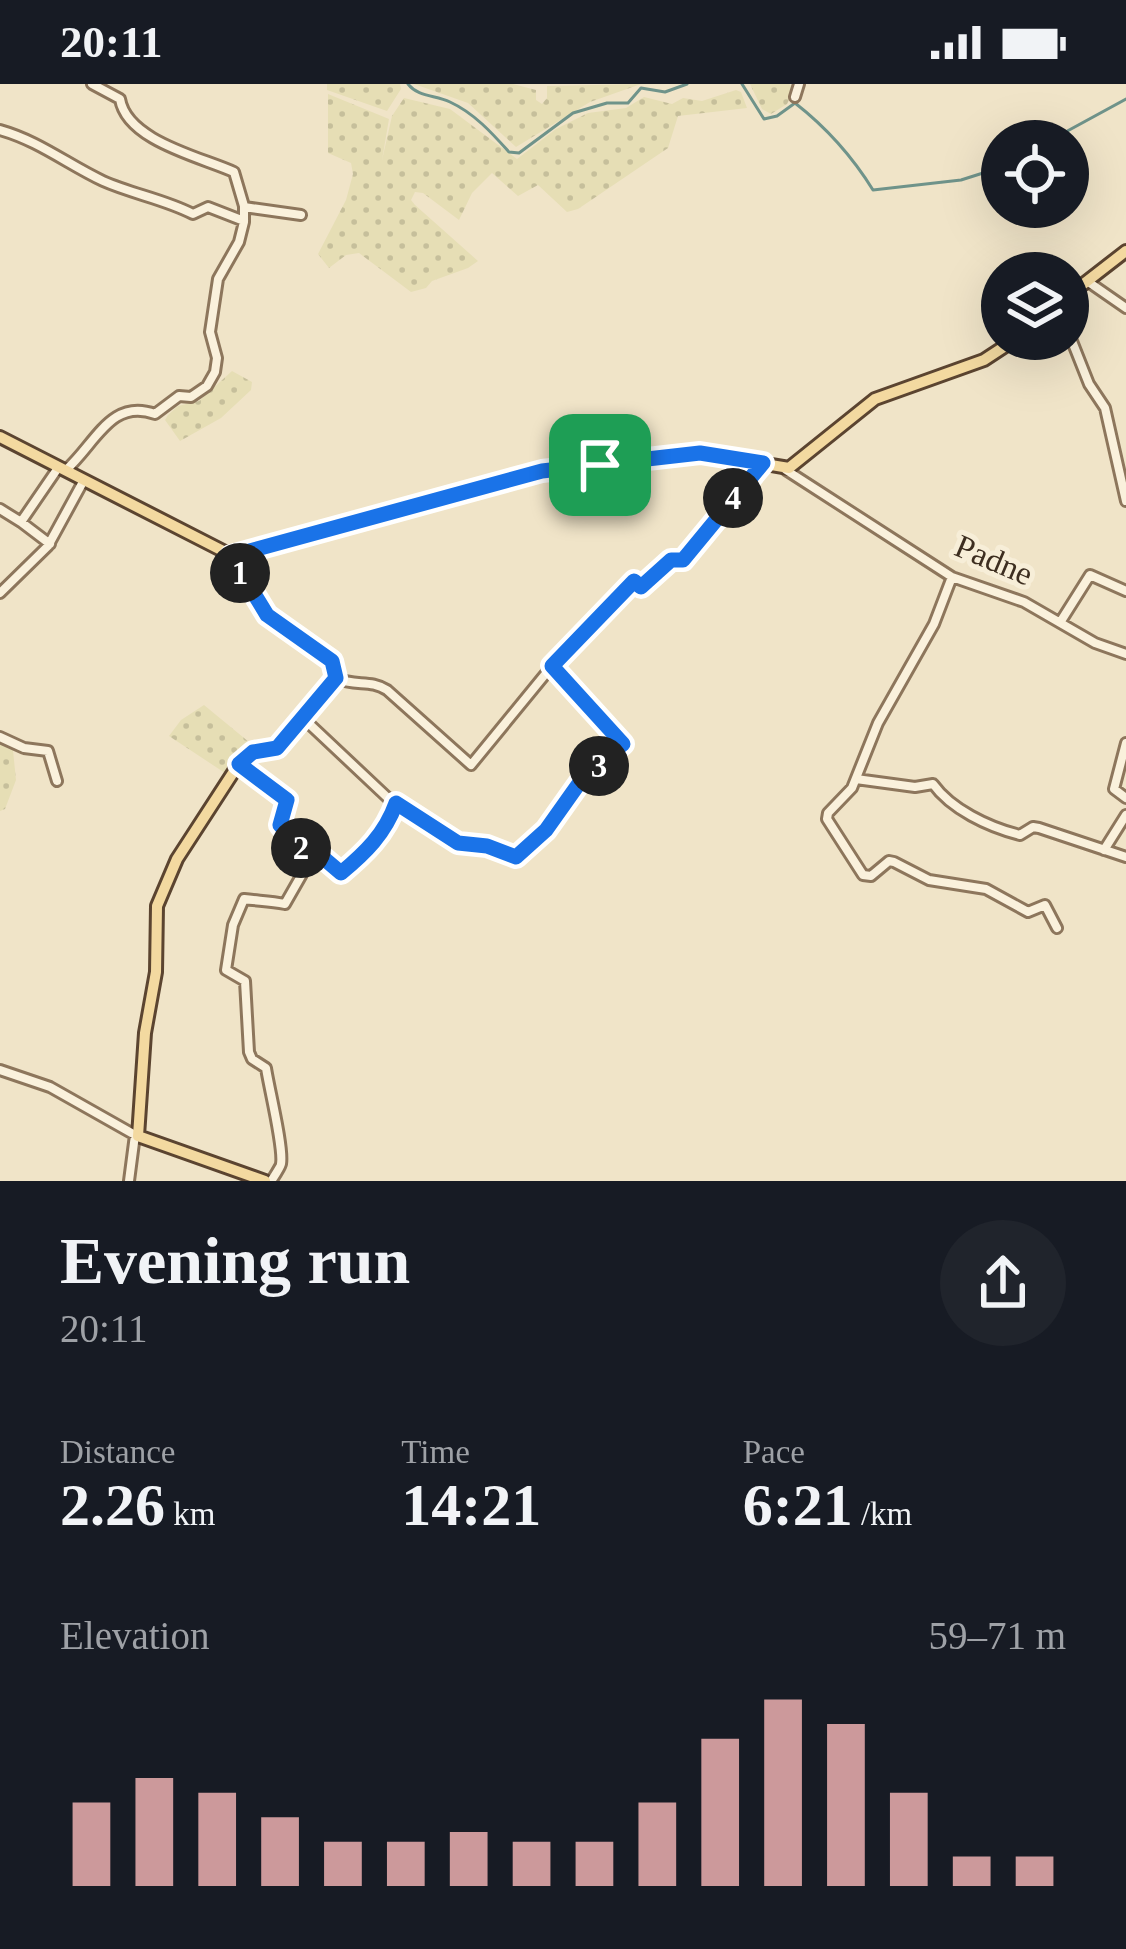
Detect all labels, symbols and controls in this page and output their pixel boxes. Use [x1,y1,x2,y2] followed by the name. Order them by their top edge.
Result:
[60,17,163,67] text: 20:11
[981,120,1089,360] map controls
[981,120,1089,228] button: locate
[981,252,1089,360] button: layers
[549,414,651,516] pin
[567,432,633,498] icon: arrive
[703,468,763,528] pin: 4
[725,480,741,516] text: 4
[950,528,1038,592] street label: Padne
[210,543,270,603] pin: 1
[232,555,248,591] text: 1
[569,736,629,796] pin: 3
[591,748,607,784] text: 3
[271,818,331,878] pin: 2
[293,830,309,866] text: 2
[940,1220,1066,1346] button: share
[60,1224,410,1297] text: Evening run
[60,1307,147,1350] text: 20:11
[60,1434,175,1470] text: Distance
[401,1434,470,1470] text: Time
[743,1434,805,1470] text: Pace
[60,1472,165,1538] text: 2.26
[401,1472,541,1538] text: 14:21
[743,1472,853,1538] text: 6:21
[165,1496,215,1532] text: km
[853,1496,912,1532] text: /km
[60,1614,209,1657] text: Elevation
[928,1614,1066,1657] text: 59–71 m

